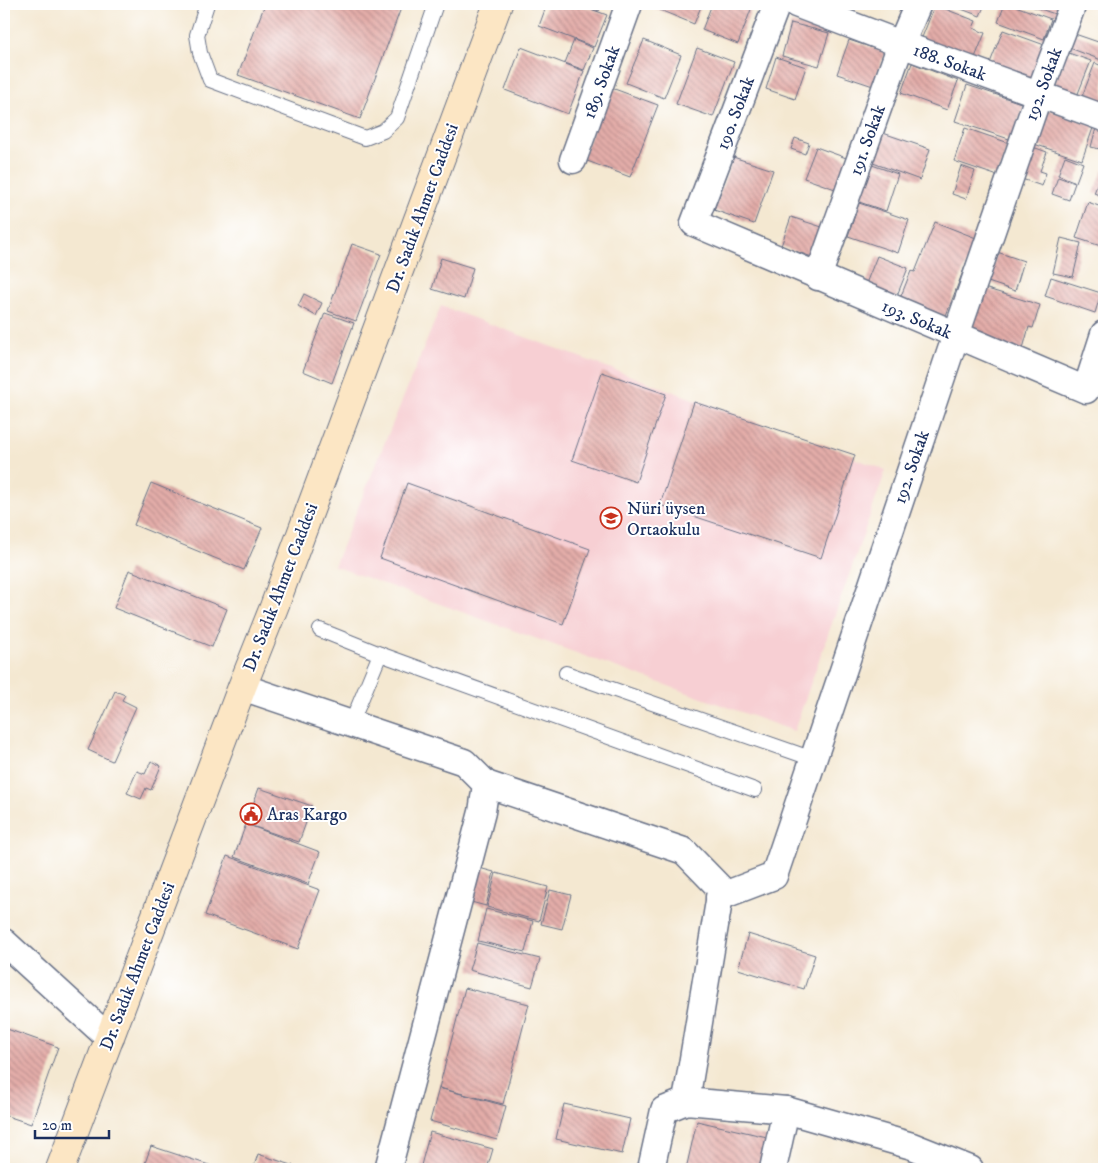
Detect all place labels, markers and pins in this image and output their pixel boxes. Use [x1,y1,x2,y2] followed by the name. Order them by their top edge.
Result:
[627,498,706,541] place label: Nüri üysen Ortaokulu
[599,506,623,530] school or university icon: Nüri üysen Ortaokulu
[239,802,263,826] public building icon: Aras Kargo
[267,804,347,826] place label: Aras Kargo

